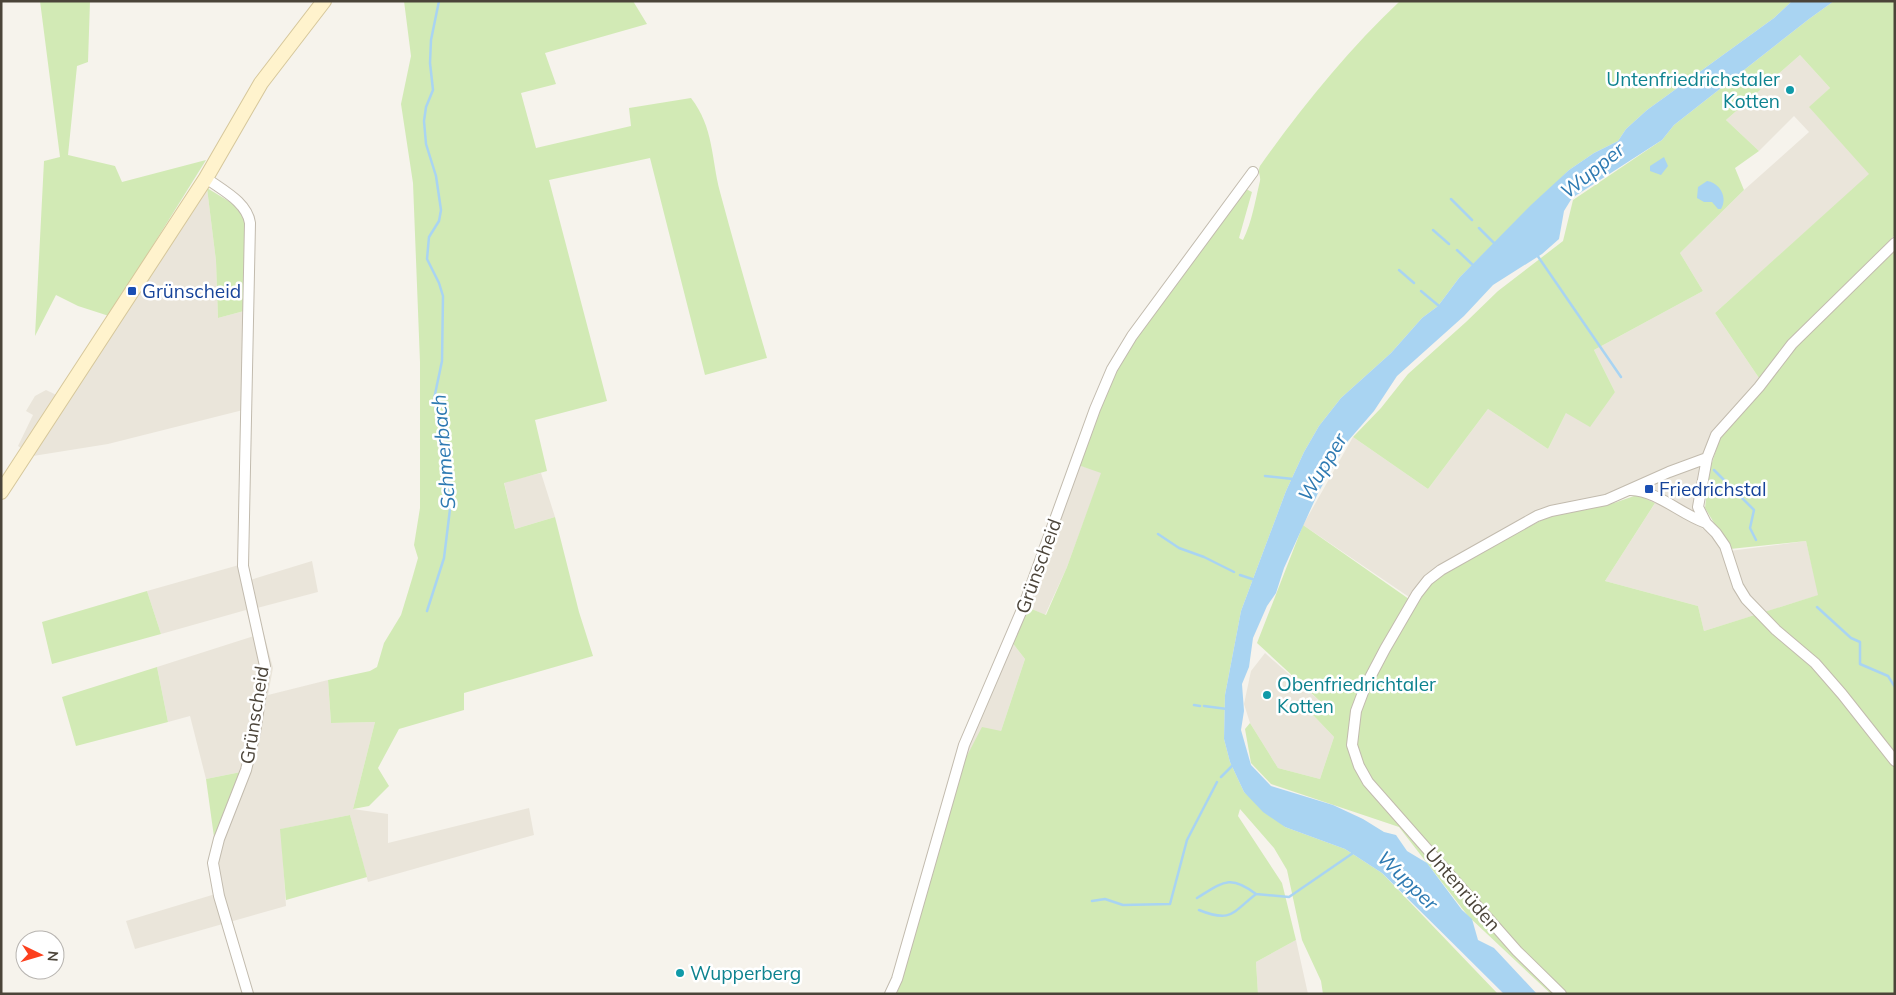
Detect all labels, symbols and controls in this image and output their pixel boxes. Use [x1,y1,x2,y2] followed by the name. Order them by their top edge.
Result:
[1606,67,1780,113] place label: Untenfriedrichstaler Kotten
[1784,84,1796,96] marker: Untenfriedrichstaler Kotten
[1555,136,1630,203] water label: Wupper
[142,279,241,303] place label: Grünscheid
[126,285,138,297] marker: Grünscheid
[426,393,460,511] water label: Schmerbach
[1292,428,1352,506] water label: Wupper
[1659,477,1767,501] place label: Friedrichstal
[1643,483,1655,495] marker: Friedrichstal
[1010,515,1066,617] street label: Grünscheid
[234,664,274,766] street label: Grünscheid
[1277,672,1436,718] place label: Obenfriedrichtaler Kotten
[1261,689,1273,701] marker: Obenfriedrichtaler Kotten
[1420,842,1506,936] street label: Untenrüden
[1372,845,1444,916] water label: Wupper
[15,930,65,980] north arrow
[44,950,62,962] text: N
[690,961,801,985] place label: Wupperberg
[674,967,686,979] marker: Wupperberg

